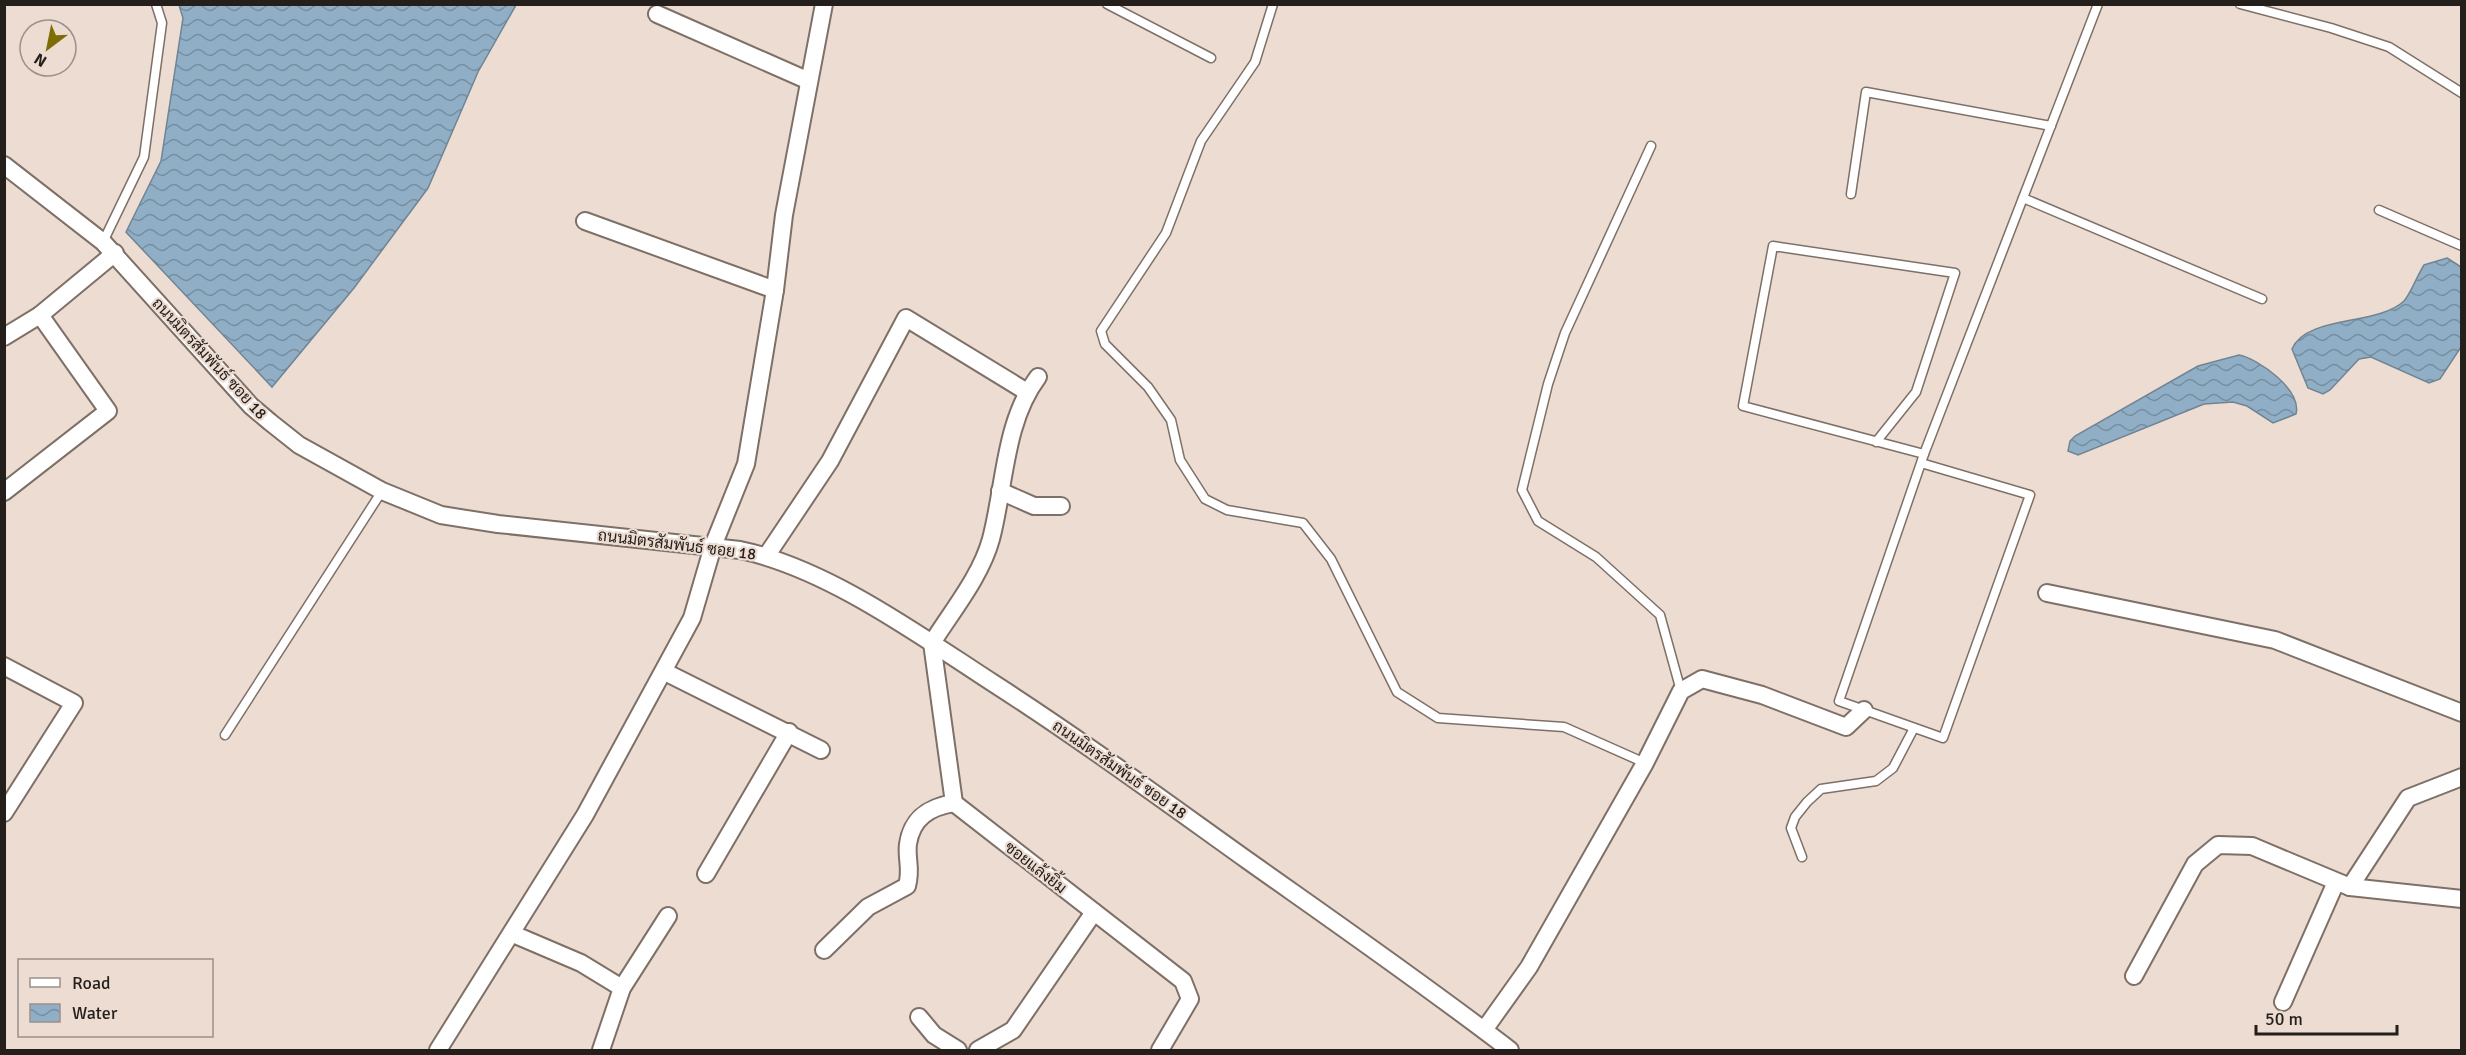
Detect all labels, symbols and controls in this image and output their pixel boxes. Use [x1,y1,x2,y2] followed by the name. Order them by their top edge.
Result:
[18,18,78,78] north arrow
[31,48,51,71] text: N
[148,292,273,424] street label: ถนนมิตรสัมพันธ์ ซอย 18
[597,522,757,565] street label: ถนนมิตรสัมพันธ์ ซอย 18
[1048,714,1192,824] street label: ถนนมิตรสัมพันธ์ ซอย 18
[1000,834,1073,898] street label: ซอยแล้งยิ้ม
[18,959,213,1037] legend
[72,972,111,994] text: Road
[2256,998,2397,1036] scale bar
[72,1002,118,1024] text: Water
[2265,1008,2303,1030] text: 50 m

